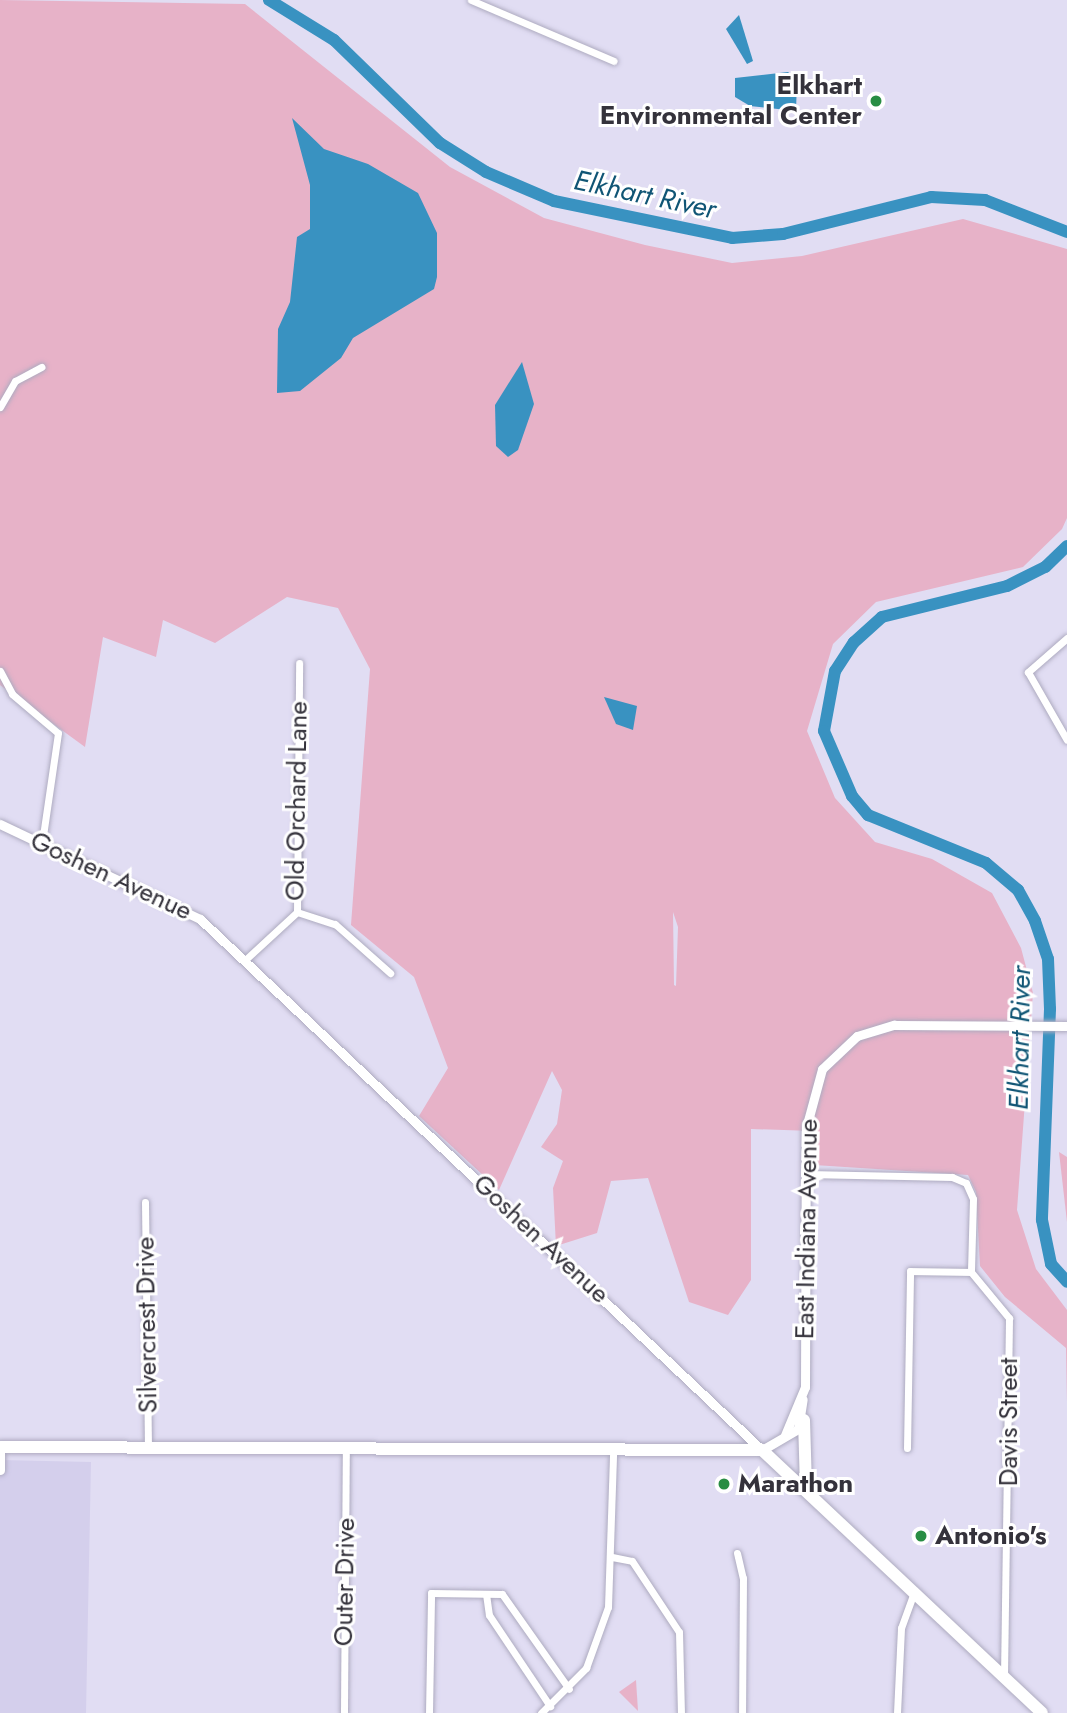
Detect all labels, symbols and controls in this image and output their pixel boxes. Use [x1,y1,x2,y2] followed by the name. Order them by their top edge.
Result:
[600,70,862,132] place label: Elkhart Environmental Center
[868,93,884,109] marker: Elkhart Environmental Center
[571,164,719,226] water label: Elkhart River
[280,701,314,901] street label: Old Orchard Lane
[25,825,197,927] street label: Goshen Avenue
[1002,966,1038,1110] water label: Elkhart River
[789,1119,825,1339] street label: East Indiana Avenue
[467,1168,615,1310] street label: Goshen Avenue
[130,1236,164,1414] street label: Silvercrest Drive
[993,1358,1025,1486] street label: Davis Street
[738,1468,853,1500] place label: Marathon
[716,1476,732,1492] marker: Marathon
[328,1518,362,1646] street label: Outer Drive
[935,1520,1047,1552] place label: Antonio's
[913,1528,929,1544] marker: Antonio's

